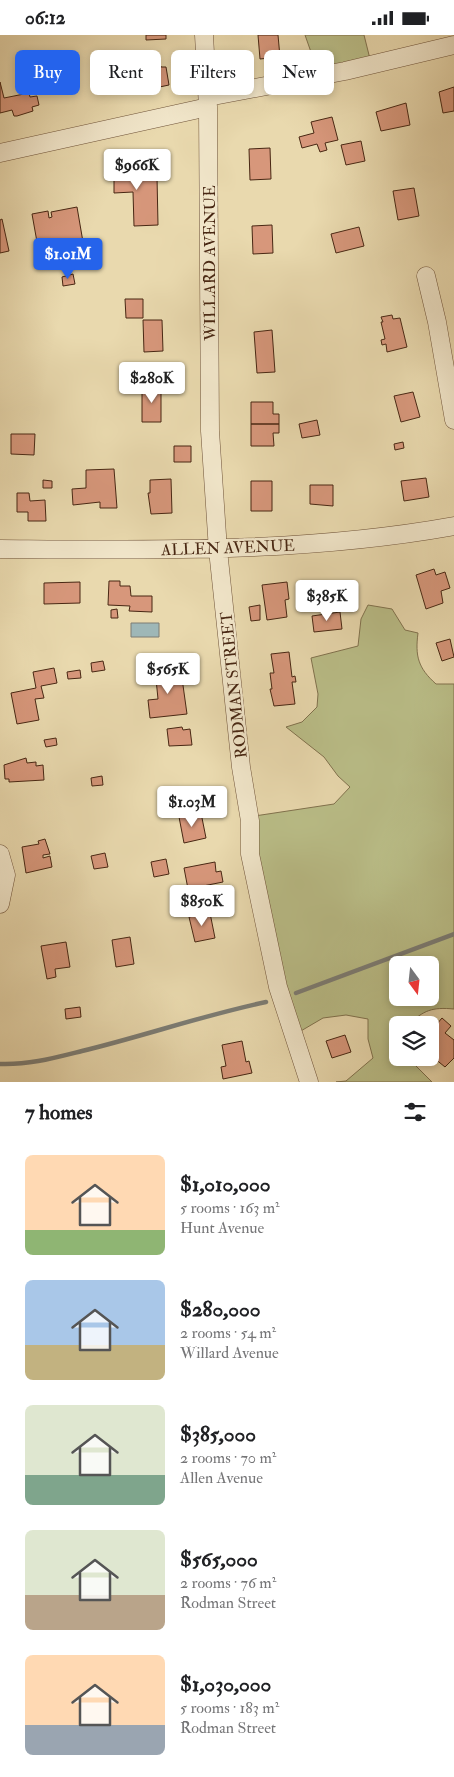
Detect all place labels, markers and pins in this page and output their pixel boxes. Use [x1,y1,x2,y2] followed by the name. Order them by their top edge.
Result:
[102,149,172,191] pin: $966K
[27,237,109,280] pin: $1.01M
[117,361,187,404] pin: $280K
[292,579,362,622] pin: $385K
[133,653,203,695] pin: $565K
[151,785,233,828] pin: $1.03M
[167,885,237,927] pin: $850K

